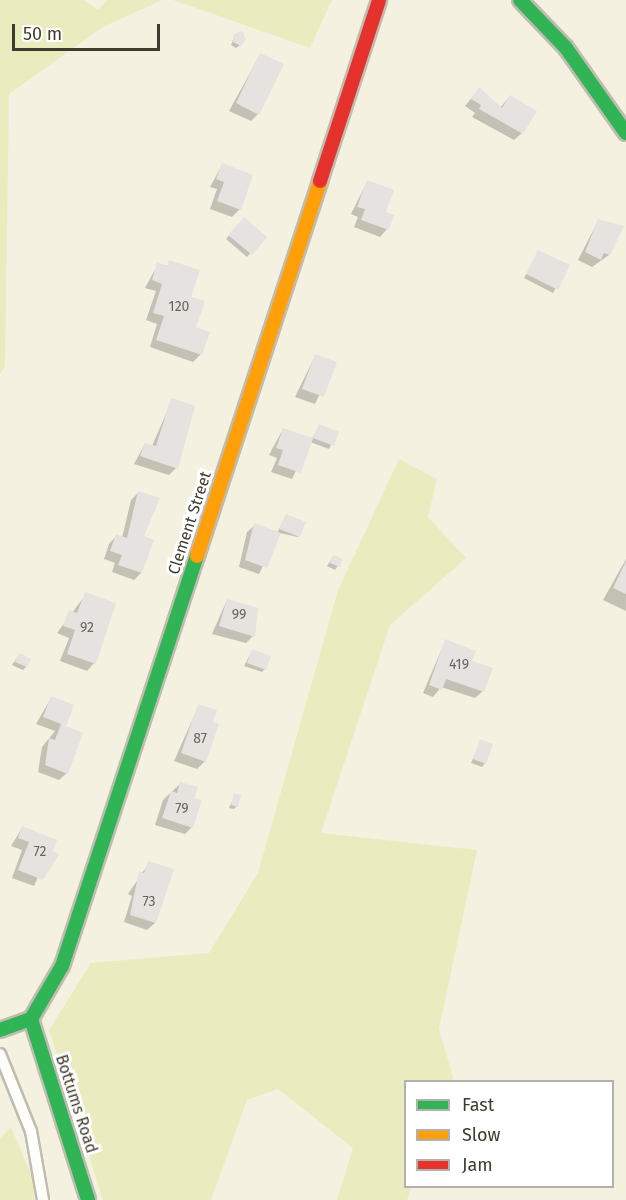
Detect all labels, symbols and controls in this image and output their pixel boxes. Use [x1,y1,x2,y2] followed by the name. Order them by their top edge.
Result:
[15,12,164,50] scale bar
[23,23,62,45] text: 50 m
[169,299,189,315] house number: 120
[164,469,216,577] street label: Clement Street
[232,607,246,623] house number: 99
[80,620,94,636] house number: 92
[449,657,469,673] house number: 419
[193,731,207,747] house number: 87
[175,801,189,817] house number: 79
[34,844,46,860] house number: 72
[142,894,156,910] house number: 73
[51,1052,101,1156] street label: Bottums Road
[404,1080,614,1188] legend
[462,1094,494,1116] text: Fast
[462,1124,500,1146] text: Slow
[462,1154,493,1176] text: Jam

